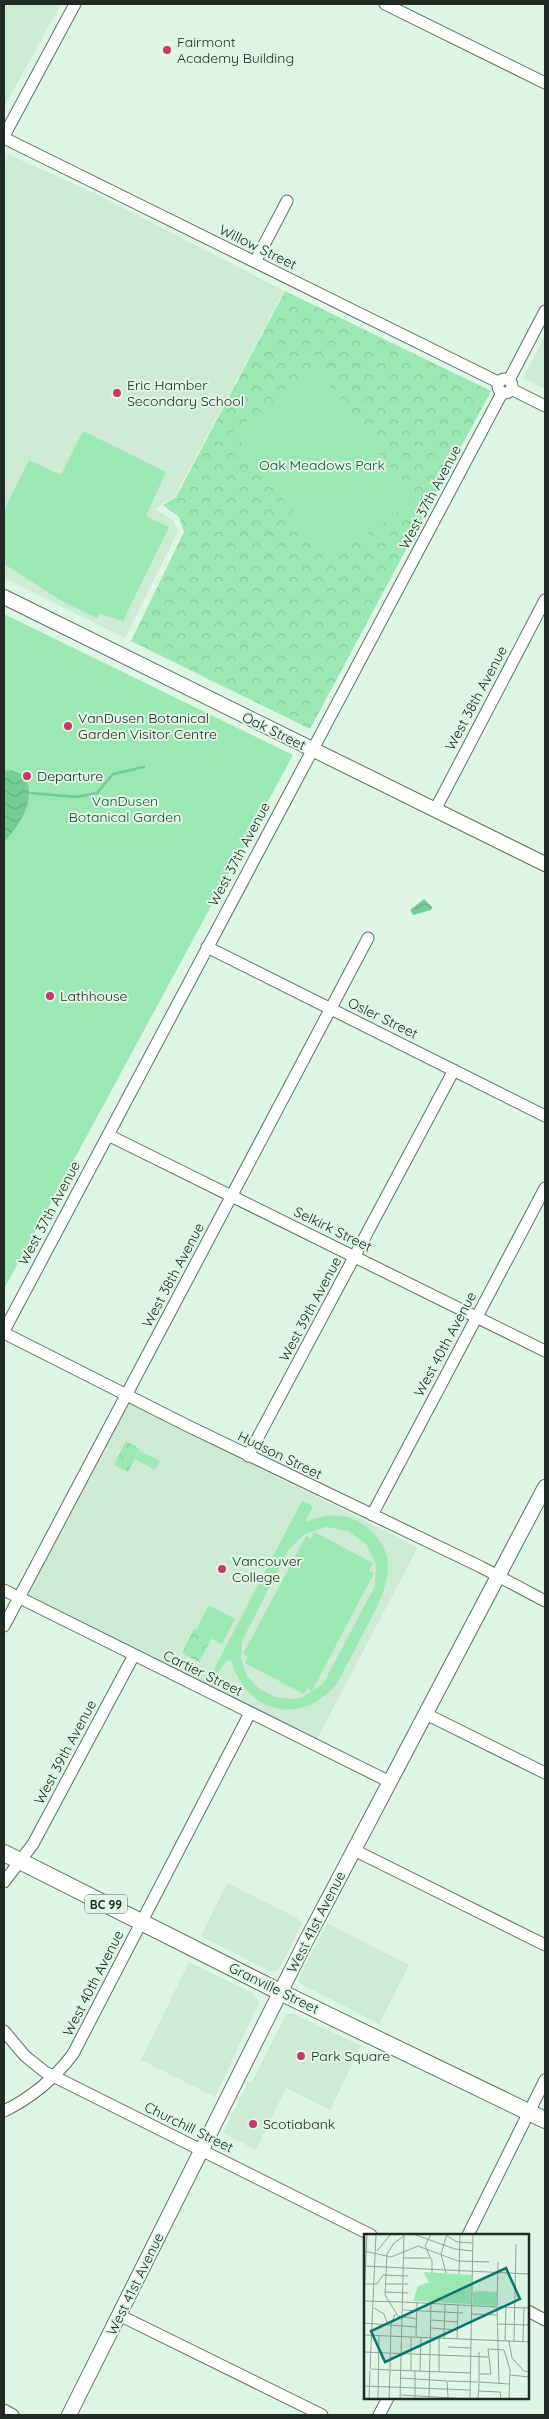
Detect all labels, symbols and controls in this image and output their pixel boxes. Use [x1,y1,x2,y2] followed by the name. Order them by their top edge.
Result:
[177,33,294,67] place label: Fairmont Academy Building
[161,44,173,56] marker: Fairmont Academy Building
[216,221,300,274] street label: Willow Street
[127,376,244,410] place label: Eric Hamber Secondary School
[111,387,123,399] marker: Eric Hamber Secondary School
[395,442,465,552] street label: West 37th Avenue
[259,456,385,474] park label: Oak Meadows Park
[441,643,511,753] street label: West 38th Avenue
[239,708,309,754] street label: Oak Street
[78,709,217,743] place label: VanDusen Botanical Garden Visitor Centre
[62,720,74,732] marker: VanDusen Botanical Garden Visitor Centre
[37,767,103,785] place label: Departure
[21,770,33,782] marker: Departure
[69,792,181,826] park label: VanDusen Botanical Garden
[204,799,274,909] street label: West 37th Avenue
[60,987,128,1005] place label: Lathhouse
[44,990,56,1002] marker: Lathhouse
[345,993,421,1043] street label: Osler Street
[14,1158,84,1268] street label: West 37th Avenue
[291,1202,375,1256] street label: Selkirk Street
[138,1220,208,1330] street label: West 38th Avenue
[275,1254,345,1364] street label: West 39th Avenue
[410,1288,480,1400] street label: West 40th Avenue
[235,1427,325,1483] street label: Hudson Street
[232,1552,303,1586] place label: Vancouver College
[216,1563,228,1575] marker: Vancouver College
[160,1646,246,1700] street label: Cartier Street
[30,1697,100,1807] street label: West 39th Avenue
[283,1868,349,1976] street label: West 41st Avenue
[85,1895,127,1914] road number: BC 99
[59,1927,127,2039] street label: West 40th Avenue
[226,1958,322,2018] street label: Granville Street
[311,2047,390,2065] place label: Park Square
[295,2050,307,2062] marker: Park Square
[142,2098,237,2156] street label: Churchill Street
[263,2115,335,2133] place label: Scotiabank
[247,2118,259,2130] marker: Scotiabank
[102,2230,168,2338] street label: West 41st Avenue
[364,2234,529,2399] inset map

